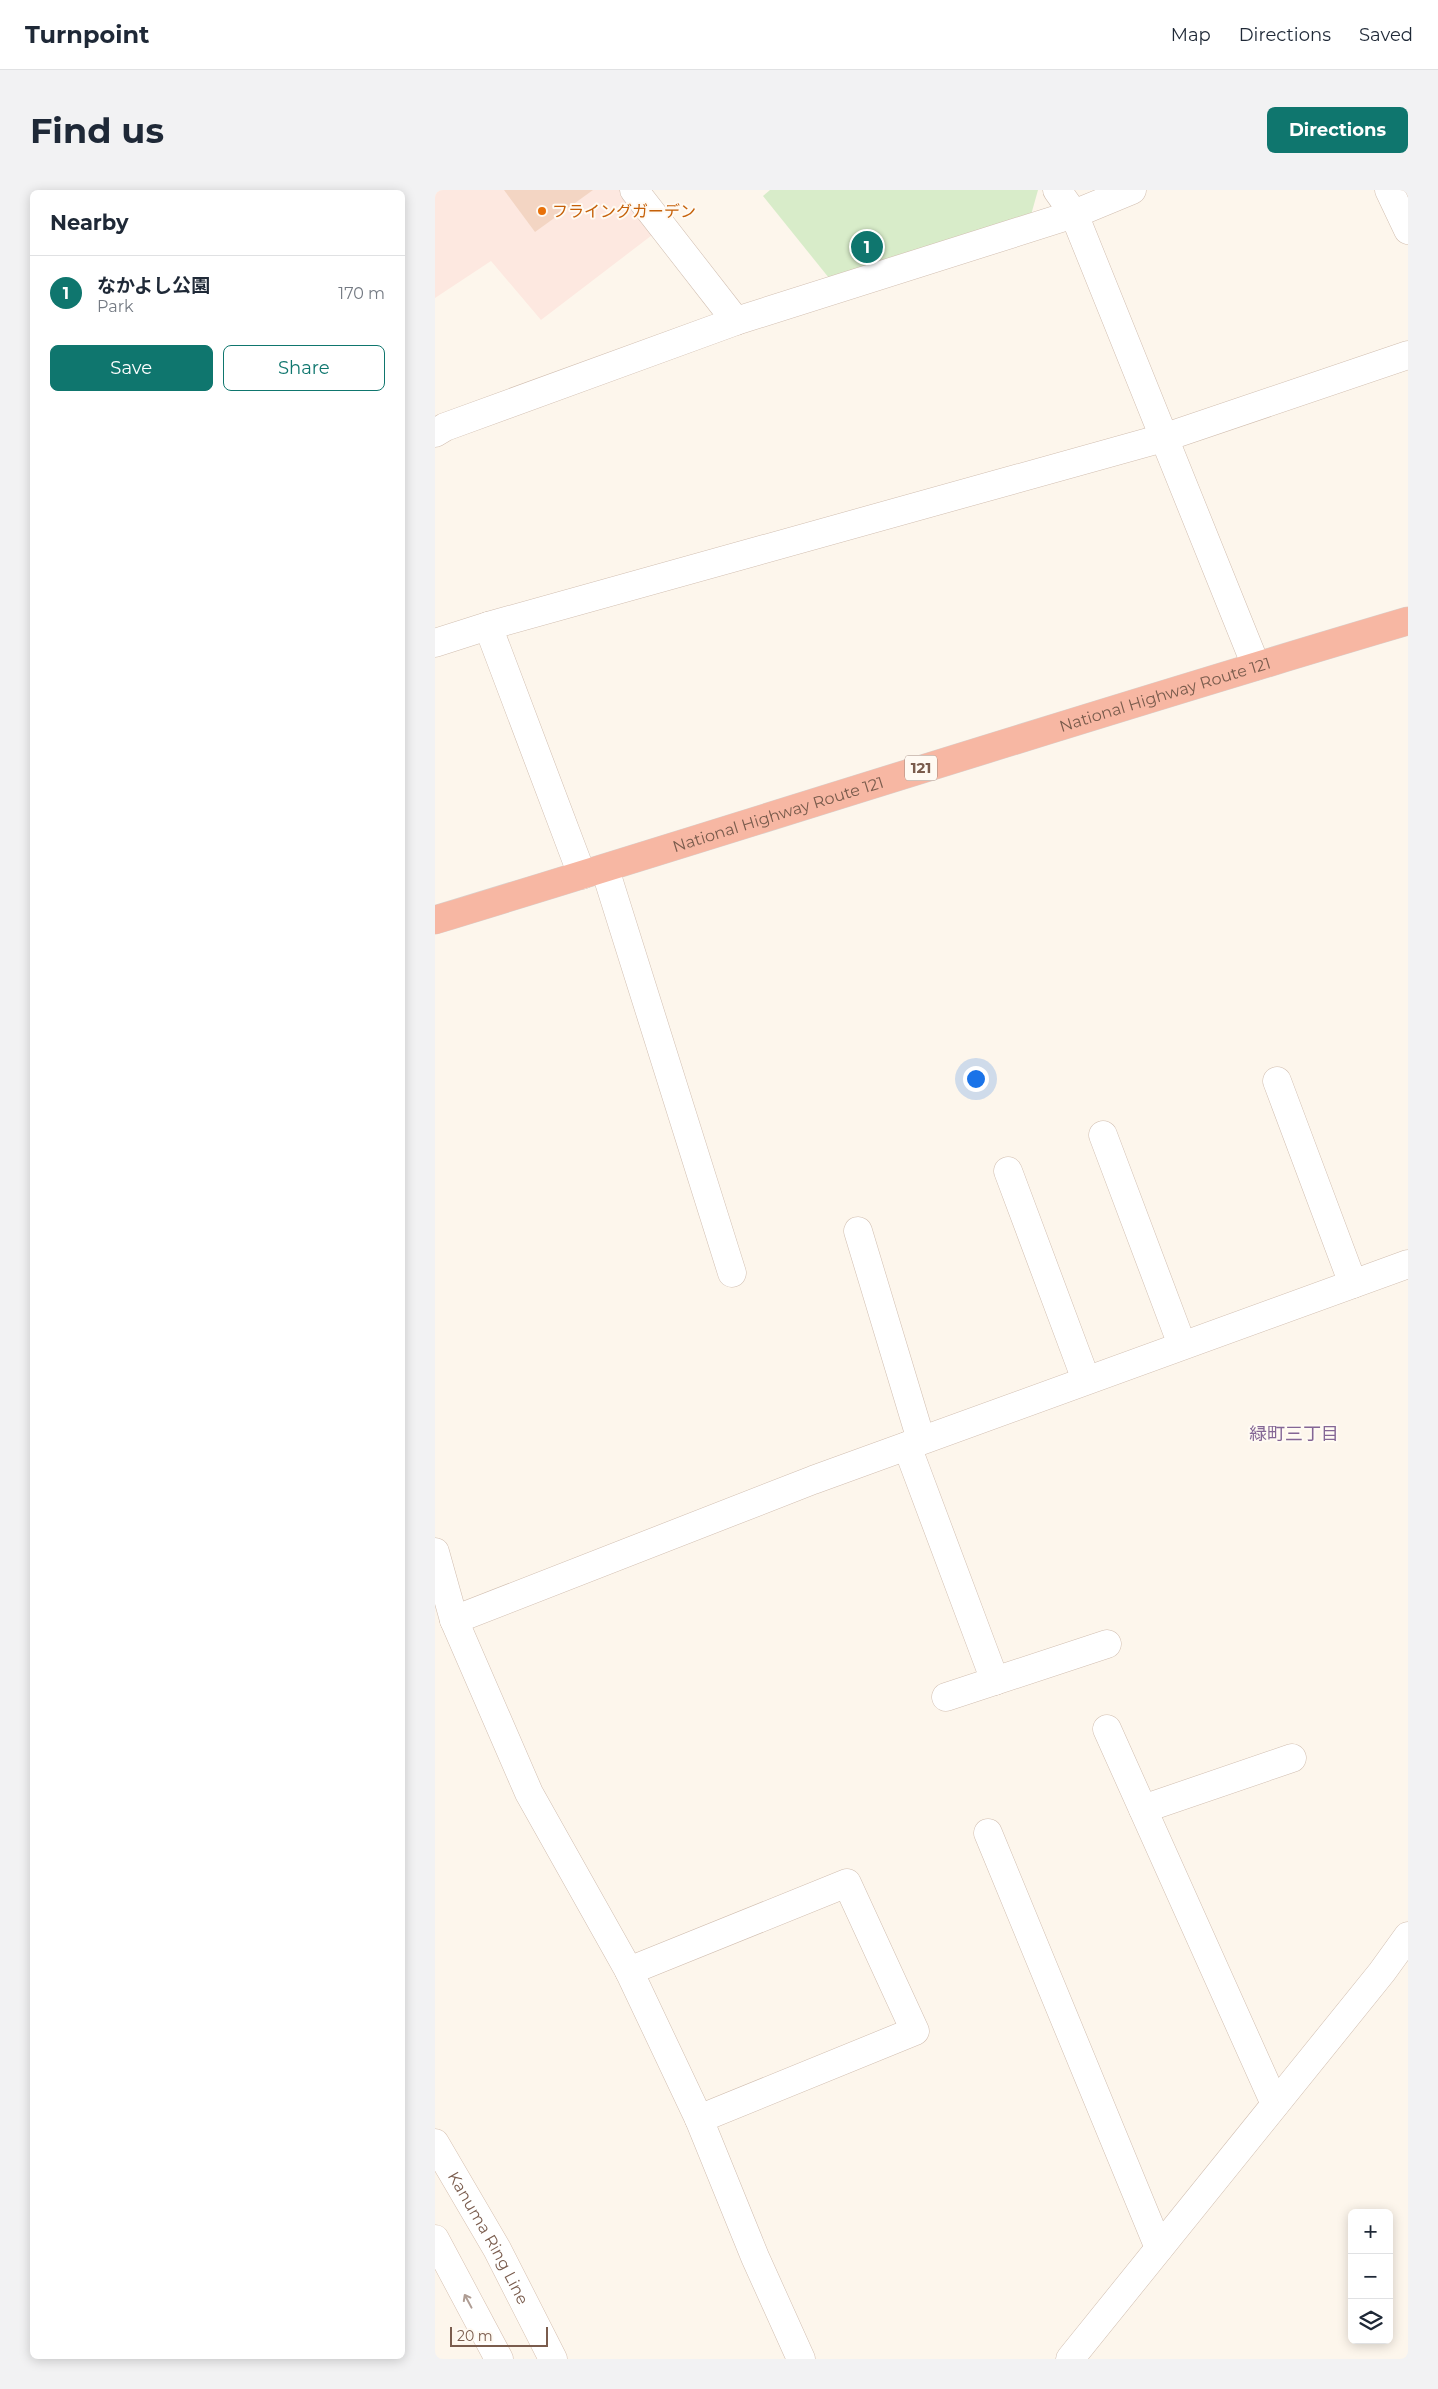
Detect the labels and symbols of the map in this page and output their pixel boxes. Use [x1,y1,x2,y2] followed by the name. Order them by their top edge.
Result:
[552,202,696,221] place label: フライングガーデン
[536,205,548,217] marker: フライングガーデン
[851,228,883,266] pin: 1
[1057,654,1273,736] street label: National Highway Route 121
[905,756,937,780] road number: 121
[670,773,886,856] street label: National Highway Route 121
[963,1066,989,1092] your location
[1249,1423,1339,1445] district label: 緑町三丁目
[444,2168,533,2308] street label: Kanuma Ring Line
[463,2293,473,2308] one-way arrow
[450,2324,547,2347] scale bar

